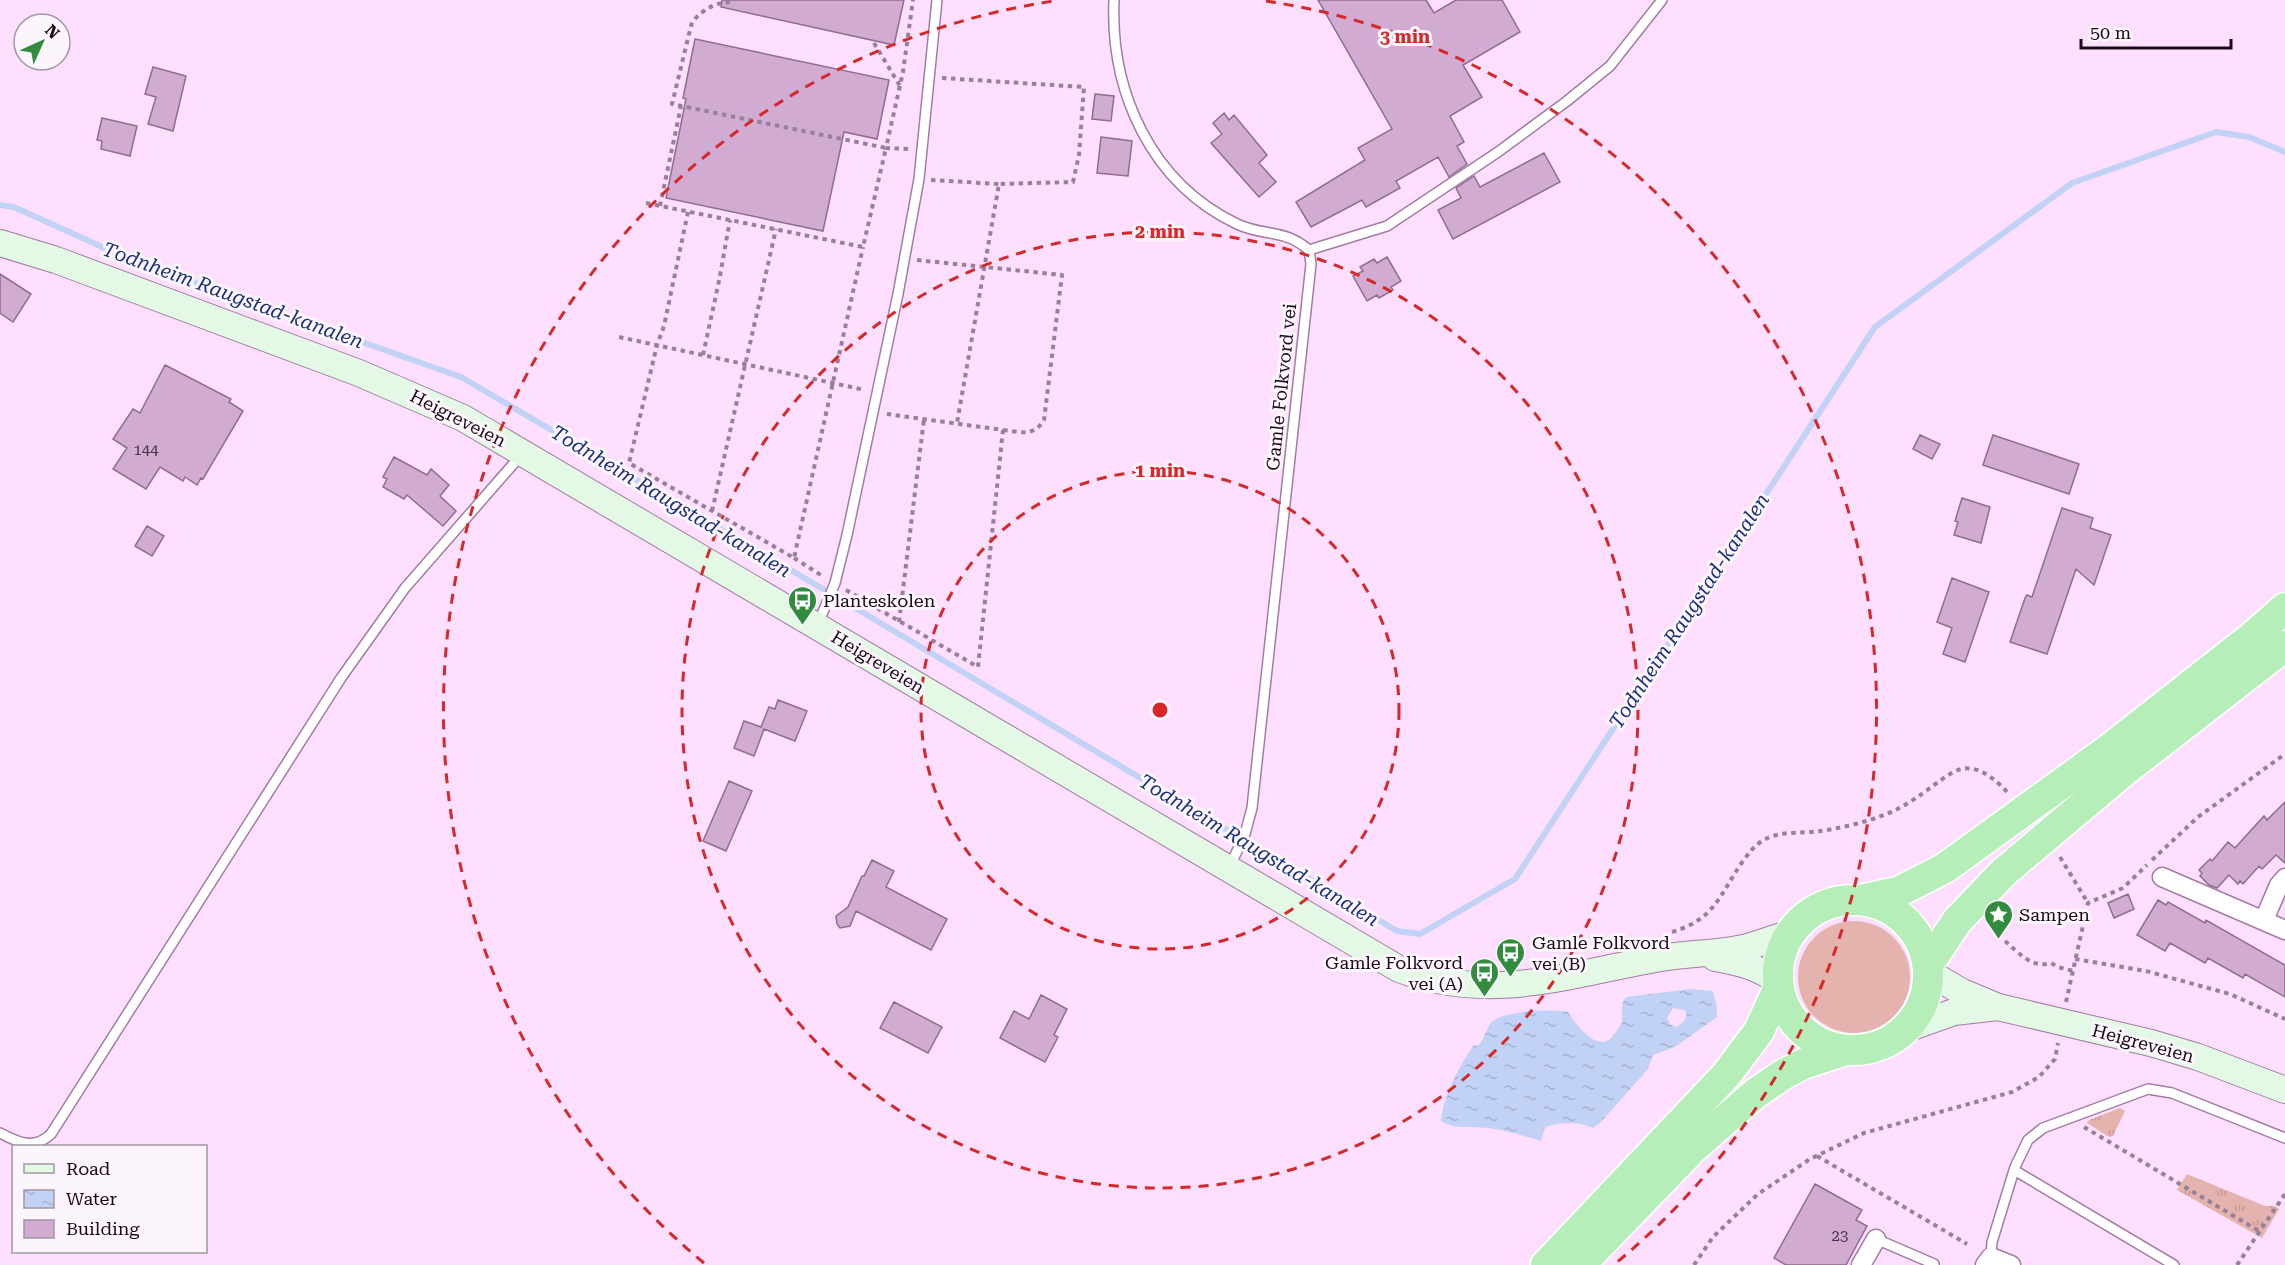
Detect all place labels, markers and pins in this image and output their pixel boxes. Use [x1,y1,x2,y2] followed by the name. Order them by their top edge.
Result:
[786,584,818,626] bus stop icon: Planteskolen
[823,590,936,611] place label: Planteskolen
[1150,700,1170,720] centre of rings
[1982,898,2014,940] place icon: Sampen
[2019,904,2090,925] place label: Sampen
[1532,932,1670,974] place label: Gamle Folkvord vei (B)
[1495,936,1527,978] bus stop icon: Gamle Folkvord vei (B)
[1325,952,1463,994] place label: Gamle Folkvord vei (A)
[1468,956,1500,998] bus stop icon: Gamle Folkvord vei (A)

